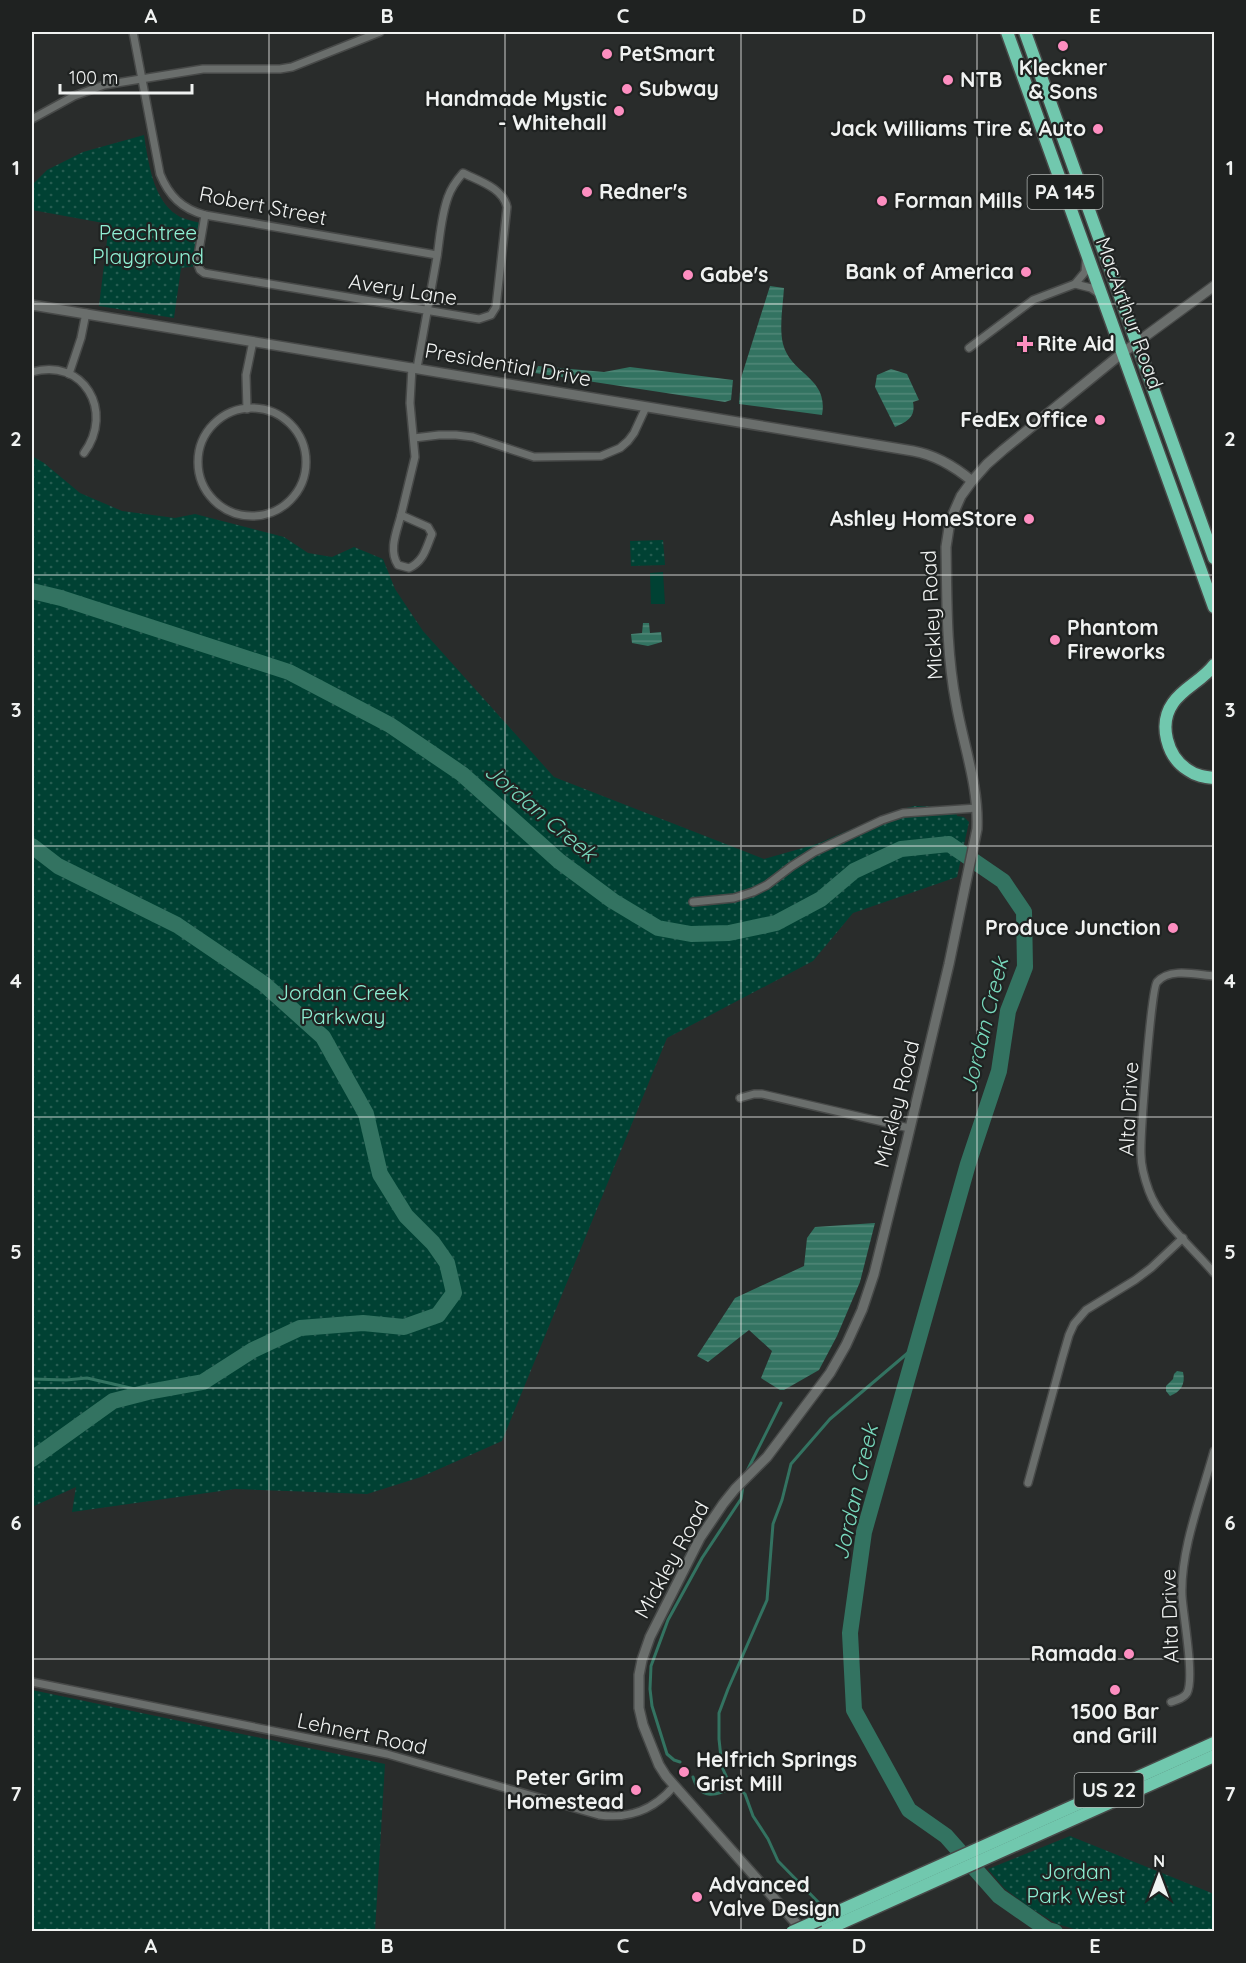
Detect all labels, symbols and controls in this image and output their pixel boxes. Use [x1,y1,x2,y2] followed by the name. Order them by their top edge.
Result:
[145,3,158,28] text: A
[380,3,394,28] text: B
[617,3,630,28] text: C
[852,3,866,28] text: D
[1089,3,1101,28] text: E
[1056,39,1070,53] marker: Kleckner & Sons
[619,40,715,66] place label: PetSmart
[600,47,614,61] marker: PetSmart
[1019,54,1107,104] place label: Kleckner & Sons
[60,57,192,95] scale bar
[69,66,118,89] text: 100 m
[960,66,1002,92] place label: NTB
[941,73,955,87] marker: NTB
[639,75,719,101] place label: Subway
[620,82,634,96] marker: Subway
[425,85,607,135] place label: Handmade Mystic - Whitehall
[612,104,626,118] marker: Handmade Mystic - Whitehall
[830,115,1086,141] place label: Jack Williams Tire & Auto
[1091,122,1105,136] marker: Jack Williams Tire & Auto
[12,155,20,180] text: 1
[1226,155,1234,180] text: 1
[1028,175,1102,209] road number: PA 145
[599,178,688,204] place label: Redner's
[197,180,329,230] street label: Robert Street
[580,185,594,199] marker: Redner's
[894,187,1022,213] place label: Forman Mills
[875,194,889,208] marker: Forman Mills
[92,219,204,269] park label: Peachtree Playground
[1090,233,1169,392] street label: MacArthur Road
[845,258,1014,284] place label: Bank of America
[700,261,768,287] place label: Gabe's
[1019,265,1033,279] marker: Bank of America
[347,268,459,310] street label: Avery Lane
[681,268,695,282] marker: Gabe's
[1037,330,1115,356] place label: Rite Aid
[423,337,593,391] street label: Presidential Drive
[1018,337,1032,351] marker: Rite Aid
[960,406,1088,432] place label: FedEx Office
[1093,413,1107,427] marker: FedEx Office
[10,426,22,451] text: 2
[1224,426,1236,451] text: 2
[830,505,1017,531] place label: Ashley HomeStore
[1022,512,1036,526] marker: Ashley HomeStore
[915,549,947,681] street label: Mickley Road
[1067,614,1165,664] place label: Phantom Fireworks
[1048,633,1062,647] marker: Phantom Fireworks
[11,697,21,722] text: 3
[1225,697,1235,722] text: 3
[479,757,605,869] water label: Jordan Creek
[985,914,1161,940] place label: Produce Junction
[1166,921,1180,935] marker: Produce Junction
[954,952,1015,1095] water label: Jordan Creek
[10,968,22,993] text: 4
[1224,968,1236,993] text: 4
[277,979,409,1029] park label: Jordan Creek Parkway
[868,1038,924,1170] street label: Mickley Road
[1113,1061,1143,1157] street label: Alta Drive
[10,1239,22,1264] text: 5
[1224,1239,1236,1264] text: 5
[826,1419,885,1562] water label: Jordan Creek
[628,1496,714,1623] street label: Mickley Road
[10,1510,22,1535] text: 6
[1224,1510,1236,1535] text: 6
[1154,1568,1184,1664] street label: Alta Drive
[1030,1640,1117,1666] place label: Ramada
[1122,1647,1136,1661] marker: Ramada
[1108,1683,1122,1697] marker: 1500 Bar and Grill
[1071,1698,1159,1748] place label: 1500 Bar and Grill
[295,1707,429,1759] street label: Lehnert Road
[696,1746,857,1796] place label: Helfrich Springs Grist Mill
[507,1764,624,1814] place label: Peter Grim Homestead
[677,1765,691,1779] marker: Helfrich Springs Grist Mill
[1074,1773,1144,1807] road number: US 22
[11,1781,22,1806] text: 7
[1225,1781,1236,1806] text: 7
[629,1783,643,1797] marker: Peter Grim Homestead
[1129,1846,1189,1906] north arrow
[1153,1851,1165,1871] text: N
[1027,1858,1126,1908] park label: Jordan Park West
[709,1871,840,1921] place label: Advanced Valve Design
[690,1890,704,1904] marker: Advanced Valve Design
[145,1933,158,1958] text: A
[380,1933,394,1958] text: B
[617,1933,630,1958] text: C
[852,1933,866,1958] text: D
[1089,1933,1101,1958] text: E

